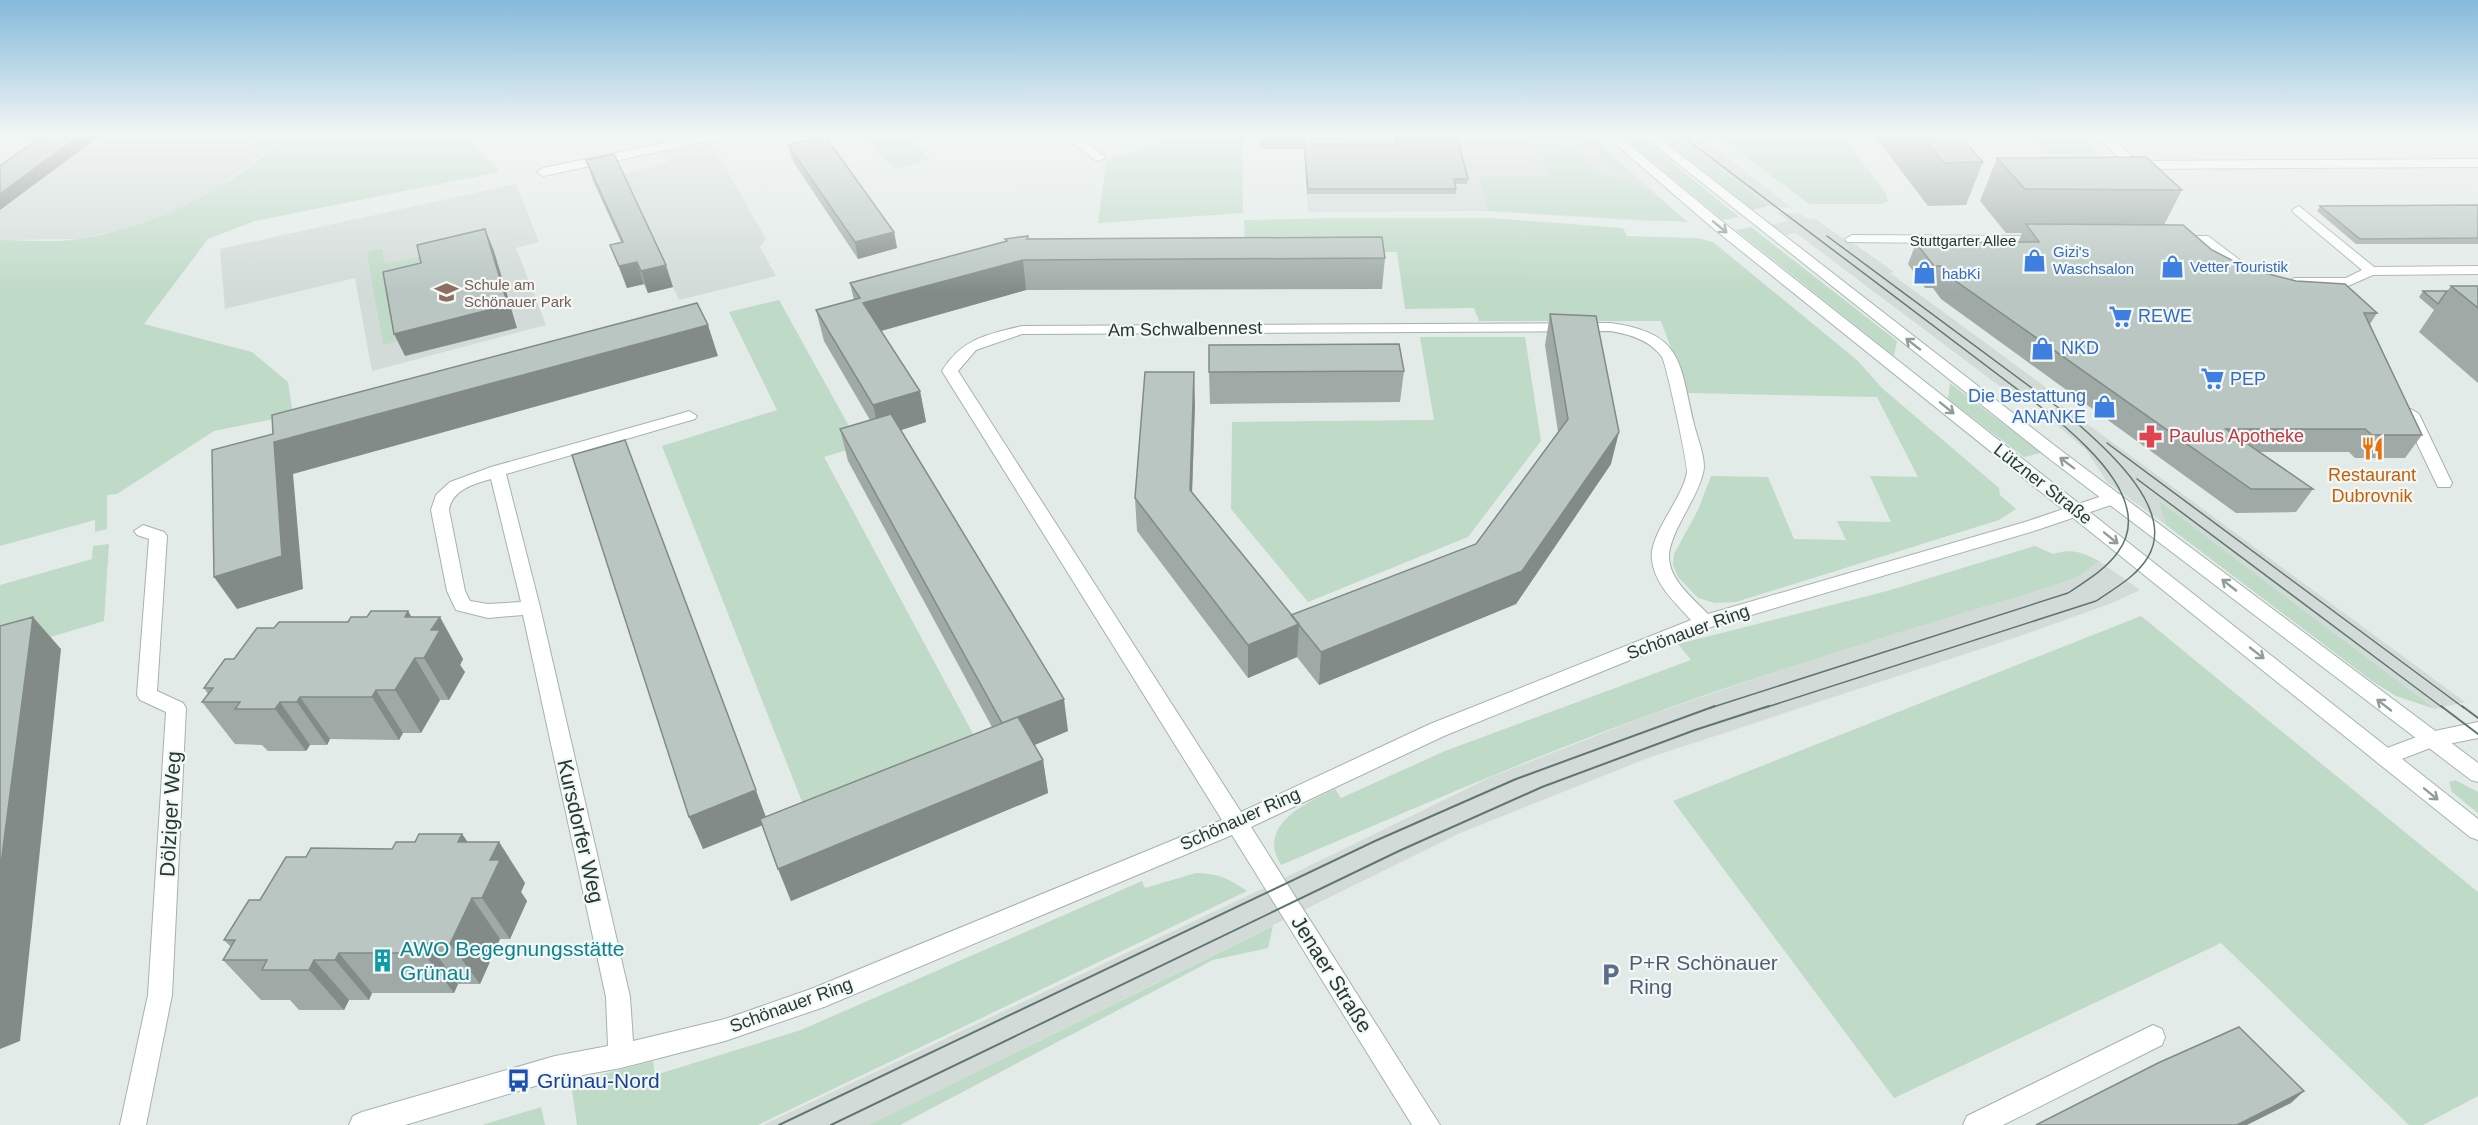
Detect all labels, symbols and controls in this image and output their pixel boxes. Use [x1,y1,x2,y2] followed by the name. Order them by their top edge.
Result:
[1712,220,1728,233] one-way arrow
[1910,232,2016,249] street label: Stuttgarter Allee
[2053,243,2134,277] place label: Gizi's Waschsalon
[2022,247,2048,273] shop icon: Gizi's Waschsalon
[2159,253,2185,279] shop icon: Vetter Touristik
[2190,258,2289,275] place label: Vetter Touristik
[1911,260,1937,286] shop icon: habKi
[1942,265,1980,282] place label: habKi
[464,276,572,310] place label: Schule am Schönauer Park
[433,280,459,306] school or university icon: Schule am Schönauer Park
[2107,303,2133,329] supermarket icon: REWE
[2138,306,2192,326] place label: REWE
[1108,318,1262,340] street label: Am Schwalbennest
[2030,335,2056,361] shop icon: NKD
[1905,338,1921,350] one-way arrow
[2061,338,2099,358] place label: NKD
[2199,366,2225,392] supermarket icon: PEP
[2230,369,2266,389] place label: PEP
[1968,386,2086,427] place label: Die Bestattung ANANKE
[2091,393,2117,419] shop icon: Die Bestattung ANANKE
[1939,401,1955,414] one-way arrow
[2138,423,2164,449] pharmacy icon: Paulus Apotheke
[2169,426,2304,446] place label: Paulus Apotheke
[2359,436,2385,462] restaurant icon: Restaurant Dubrovnik
[1990,439,2096,529] street label: Lützner Straße
[2059,457,2075,470] one-way arrow
[2328,465,2416,506] place label: Restaurant Dubrovnik
[2103,531,2119,544] one-way arrow
[2222,579,2238,592] one-way arrow
[1624,601,1752,663] street label: Schönauer Ring
[2248,647,2264,660] one-way arrow
[2376,698,2392,711] one-way arrow
[155,751,185,877] street label: Dölziger Weg
[553,757,609,905] street label: Kursdorfer Weg
[1177,784,1303,854] street label: Schönauer Ring
[2423,787,2439,800] one-way arrow
[1287,911,1377,1037] street label: Jenaer Straße
[400,937,625,984] place label: AWO Begegnungsstätte Grünau
[369,947,395,973] building icon: AWO Begegnungsstätte Grünau
[1629,951,1778,998] place label: P+R Schönauer Ring
[1598,961,1624,987] parking icon: P+R Schönauer Ring
[727,974,855,1036] street label: Schönauer Ring
[506,1067,532,1093] bus stop icon: Grünau-Nord
[537,1069,660,1092] place label: Grünau-Nord

